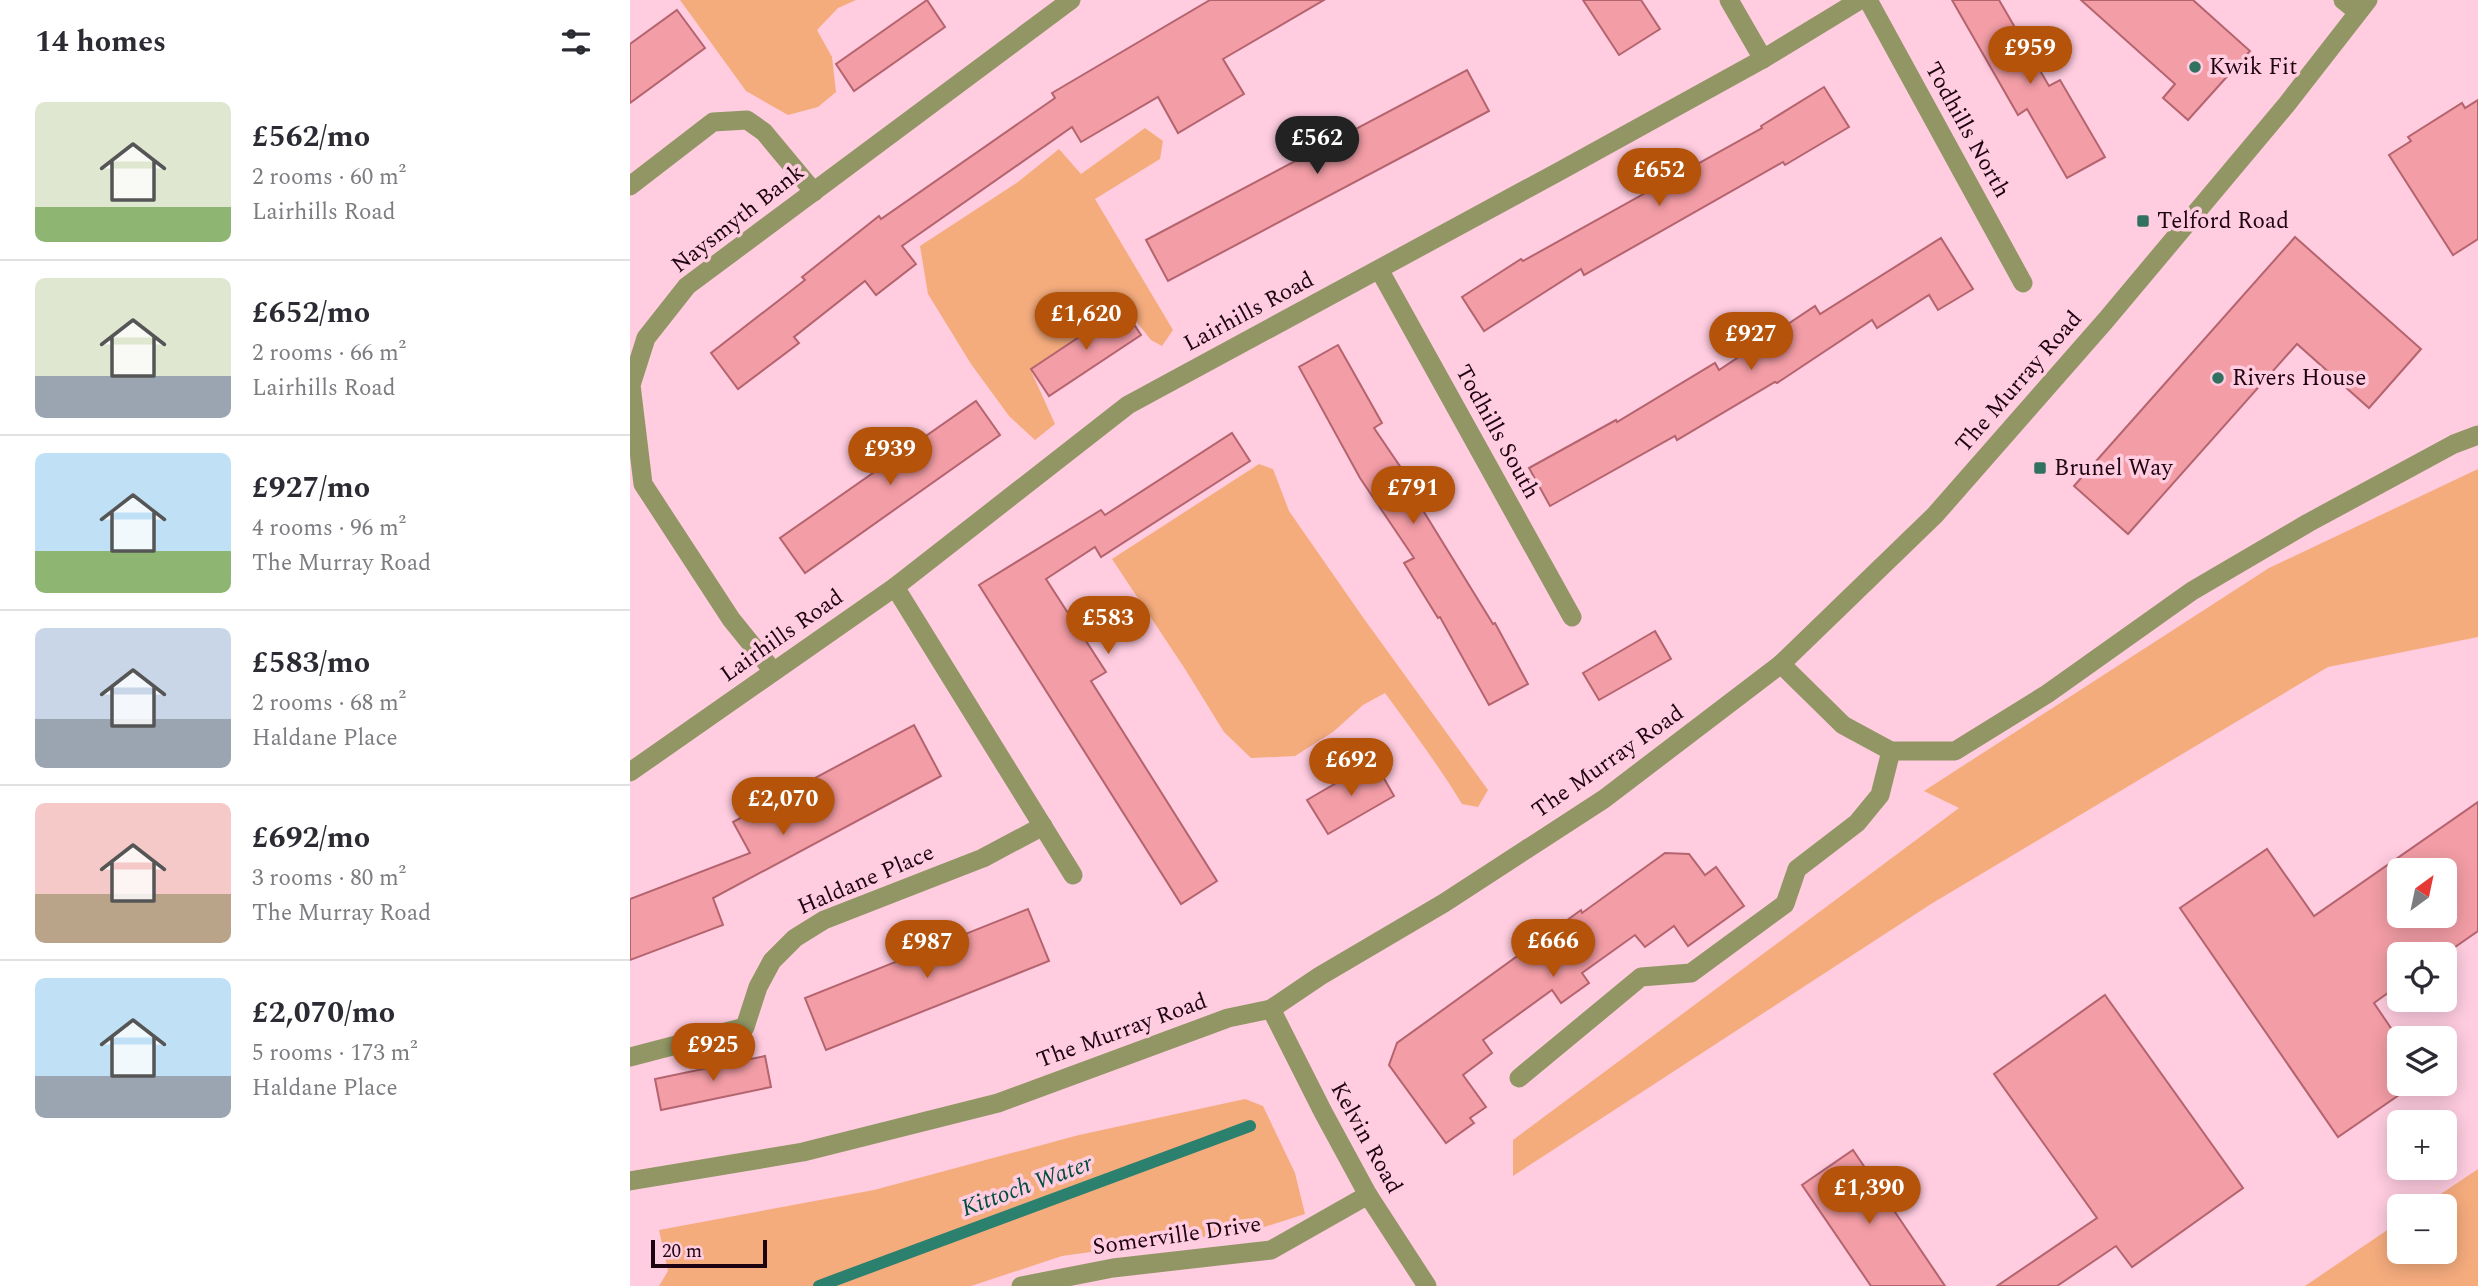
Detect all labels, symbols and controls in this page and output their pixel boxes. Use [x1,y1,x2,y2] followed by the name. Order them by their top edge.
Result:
[35,19,166,65] text: 14 homes
[557,23,595,61] icon: filters
[1989,27,2071,86] pin: £959
[2004,31,2056,66] text: £959
[2209,50,2297,85] place label: Kwik Fit
[1915,56,2019,204] street label: Todhills North
[2187,59,2203,75] marker: Kwik Fit
[252,114,370,160] text: £562/mo
[1276,116,1358,176] pin: £562
[1291,121,1343,156] text: £562
[91,130,175,214] icon: home
[1618,148,1700,208] pin: £652
[1633,153,1685,188] text: £652
[664,156,812,282] street label: Naysmyth Bank
[252,160,406,195] text: 2 rooms · 60 m²
[252,195,396,230] text: Lairhills Road
[2157,204,2289,239] place label: Telford Road
[2135,213,2151,229] marker: Telford Road
[1177,263,1321,361] street label: Lairhills Road
[252,290,370,336] text: £652/mo
[1029,292,1143,352] pin: £1,620
[1051,297,1121,332] text: £1,620
[1947,303,2091,461] street label: The Murray Road
[91,306,175,390] icon: home
[1710,312,1792,372] pin: £927
[1725,317,1777,352] text: £927
[252,336,406,371] text: 2 rooms · 66 m²
[1446,358,1548,506] street label: Todhills South
[2232,361,2366,396] place label: Rivers House
[2210,370,2226,386] marker: Rivers House
[252,371,396,406] text: Lairhills Road
[849,428,931,487] pin: £939
[864,432,916,467] text: £939
[2054,451,2173,486] place label: Brunel Way
[2032,460,2048,476] marker: Brunel Way
[252,465,370,511] text: £927/mo
[1372,466,1454,526] pin: £791
[1387,471,1439,506] text: £791
[91,481,175,565] icon: home
[252,511,406,546] text: 4 rooms · 96 m²
[252,546,431,581] text: The Murray Road
[713,580,851,692] street label: Lairhills Road
[1067,596,1149,656] pin: £583
[1082,601,1134,636] text: £583
[252,640,370,686] text: £583/mo
[91,656,175,740] icon: home
[252,686,406,721] text: 2 rooms · 68 m²
[1525,696,1691,828] street label: The Murray Road
[252,721,398,756] text: Haldane Place
[1310,738,1392,798] pin: £692
[1325,743,1377,778] text: £692
[726,778,840,837] pin: £2,070
[748,782,818,817] text: £2,070
[252,815,370,861] text: £692/mo
[91,831,175,915] icon: home
[792,835,940,925] street label: Haldane Place
[2387,858,2457,928] north arrow
[2387,858,2457,1264] map controls
[252,861,406,896] text: 3 rooms · 80 m²
[252,896,431,931] text: The Murray Road
[886,920,968,980] pin: £987
[1512,920,1594,979] pin: £666
[1527,924,1579,959] text: £666
[901,925,953,960] text: £987
[2387,942,2457,1012] button: locate
[1032,984,1212,1078] street label: The Murray Road
[252,990,395,1036] text: £2,070/mo
[91,1006,175,1090] icon: home
[672,1024,754,1083] pin: £925
[2387,1026,2457,1096] button: layers
[687,1028,739,1063] text: £925
[252,1036,418,1071] text: 5 rooms · 173 m²
[252,1071,398,1106] text: Haldane Place
[1321,1076,1411,1200] street label: Kelvin Road
[2387,1110,2457,1180] button: +
[956,1145,1099,1226] water label: Kittoch Water
[1812,1166,1926,1226] pin: £1,390
[1834,1171,1904,1206] text: £1,390
[2387,1194,2457,1264] button: −
[1090,1207,1264,1265] street label: Somerville Drive
[651,1237,766,1269] scale bar
[662,1237,702,1266] text: 20 m

